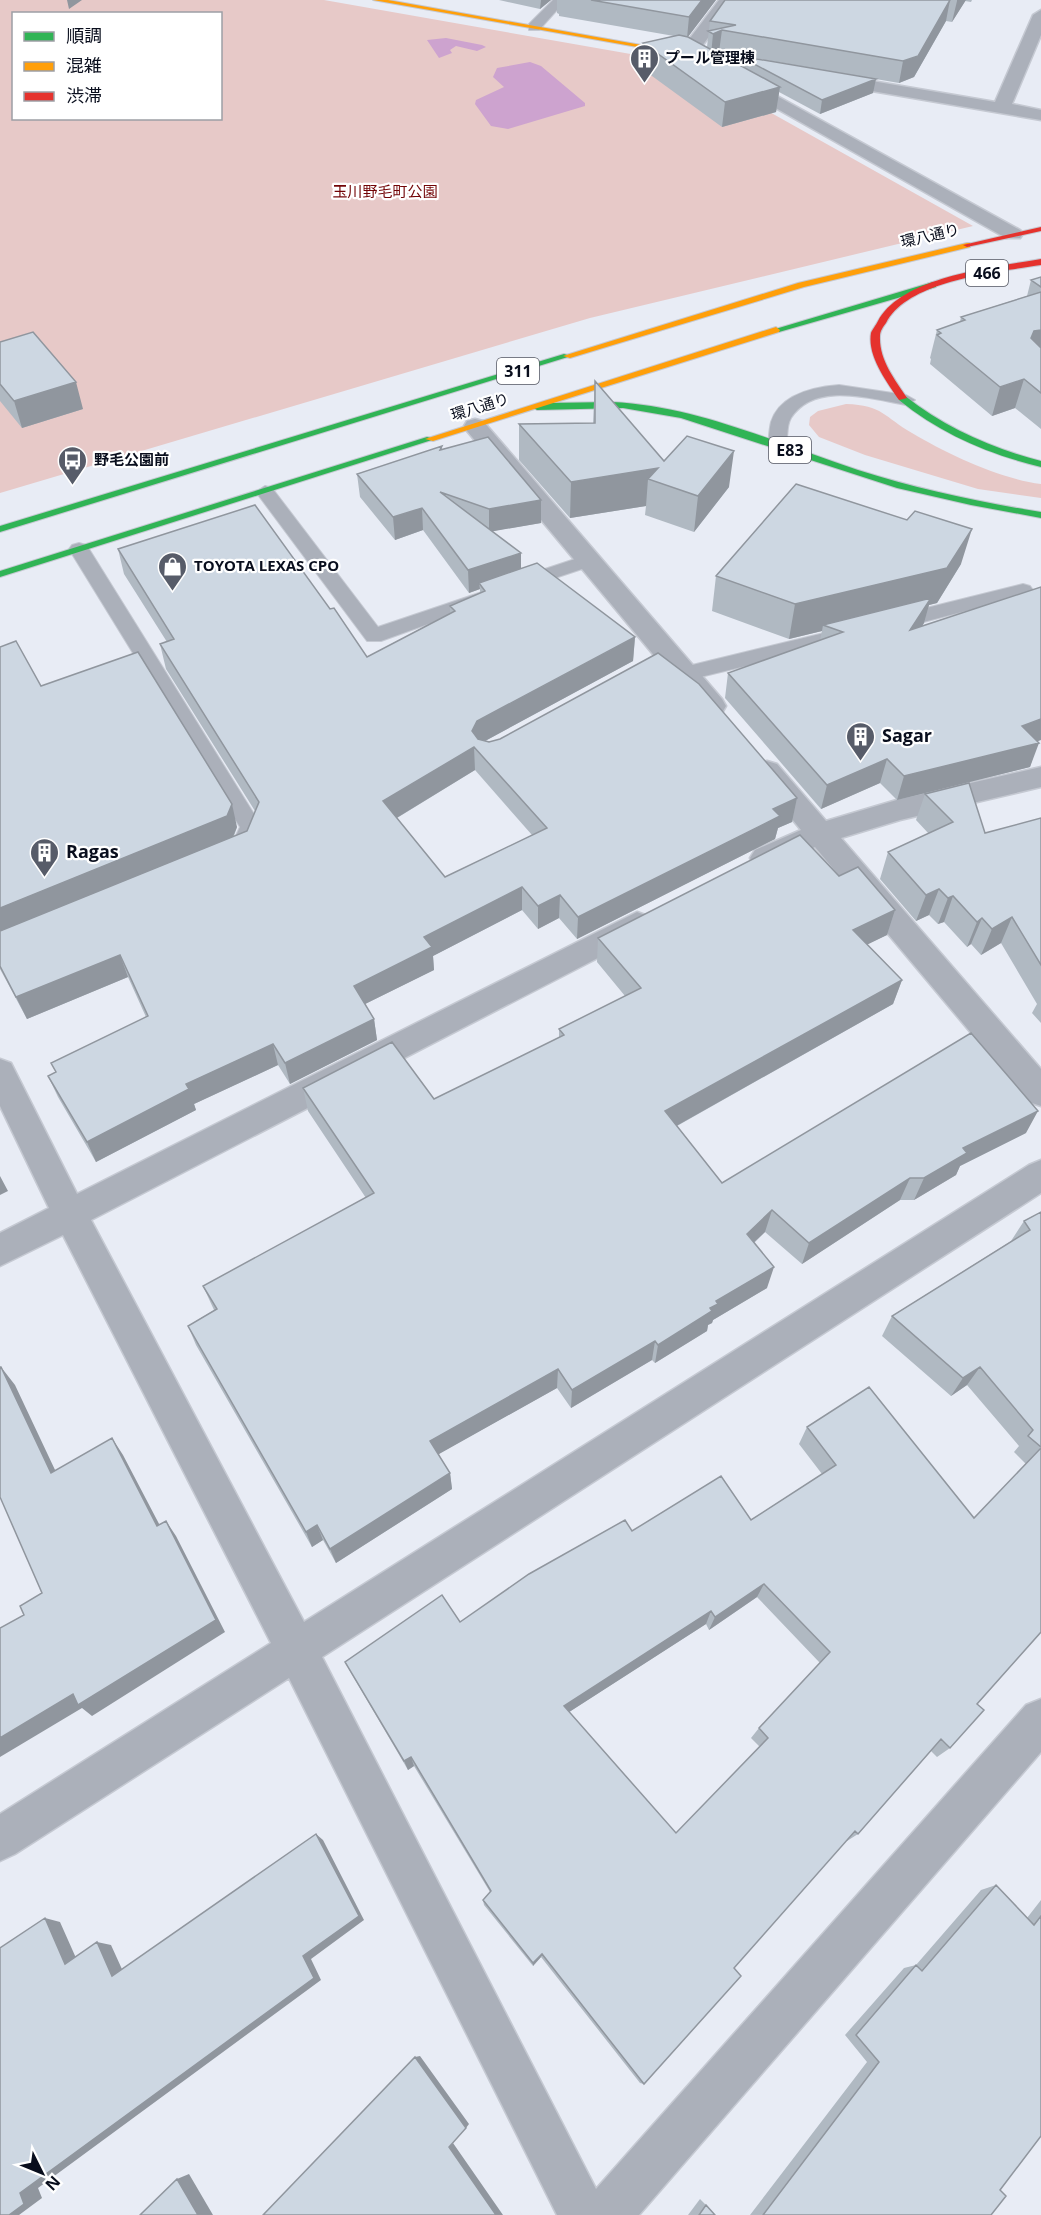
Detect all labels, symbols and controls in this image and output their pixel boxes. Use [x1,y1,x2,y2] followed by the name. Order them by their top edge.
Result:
[12,12,222,120] legend
[66,23,102,47] text: 順調
[628,42,660,84] building icon: プール管理棟
[665,47,755,67] place label: プール管理棟
[66,53,102,77] text: 混雑
[66,83,102,107] text: 渋滞
[332,181,438,201] park label: 玉川野毛町公園
[898,219,961,252] street label: 環八通り
[966,260,1008,286] road number: 466
[497,358,539,384] road number: 311
[448,388,511,424] street label: 環八通り
[769,437,811,463] road number: E83
[57,444,89,486] bus stop icon: 野毛公園前
[94,449,169,469] place label: 野毛公園前
[157,550,189,592] shop icon: TOYOTA LEXAS CPO
[194,555,339,575] place label: TOYOTA LEXAS CPO
[845,720,877,762] building icon: Sagar
[882,723,932,747] place label: Sagar
[29,836,61,878] building icon: Ragas
[66,839,119,863] place label: Ragas
[12,2143,72,2203] north arrow
[40,2171,65,2195] text: N

